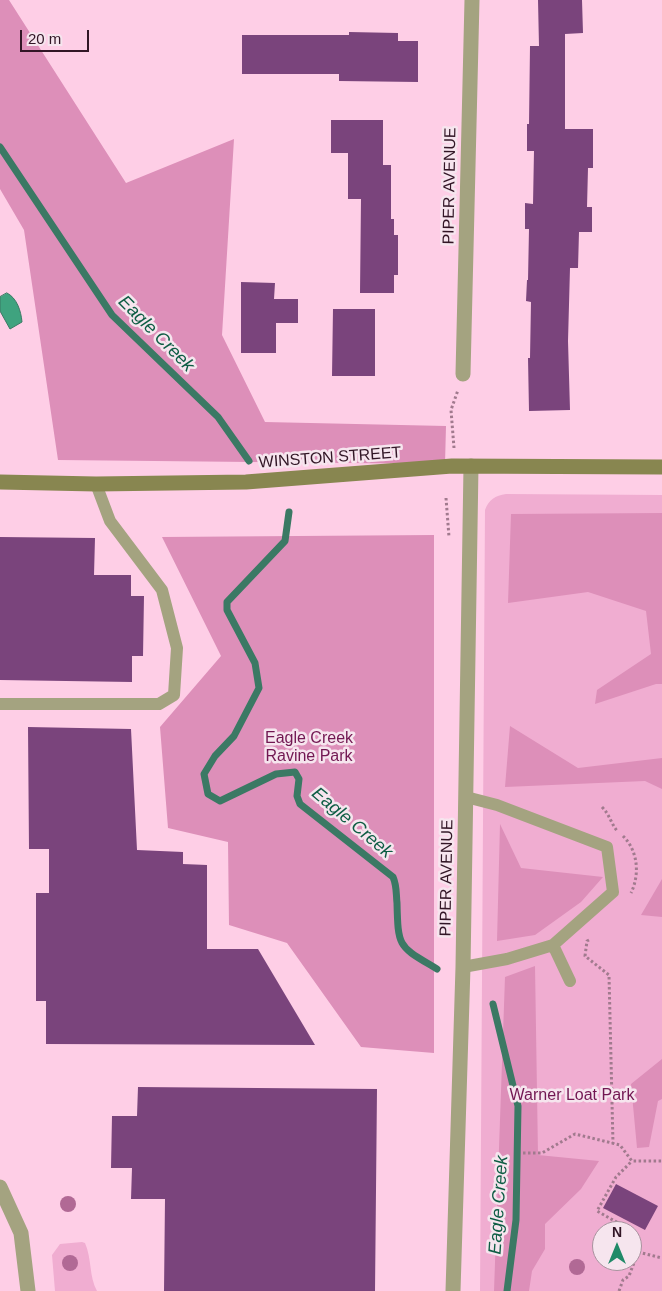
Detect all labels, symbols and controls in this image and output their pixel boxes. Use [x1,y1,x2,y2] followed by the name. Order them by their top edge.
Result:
[22,20,91,52] scale bar
[28,30,61,47] text: 20 m
[439,127,461,245] street label: PIPER AVENUE
[113,291,199,377] water label: Eagle Creek
[258,443,402,473] street label: WINSTON STREET
[265,729,353,767] park label: Eagle Creek Ravine Park
[307,783,397,863] water label: Eagle Creek
[436,819,458,937] street label: PIPER AVENUE
[510,1086,634,1106] park label: Warner Loat Park
[485,1155,513,1255] water label: Eagle Creek
[592,1221,642,1271] north arrow
[612,1224,622,1240] text: N

